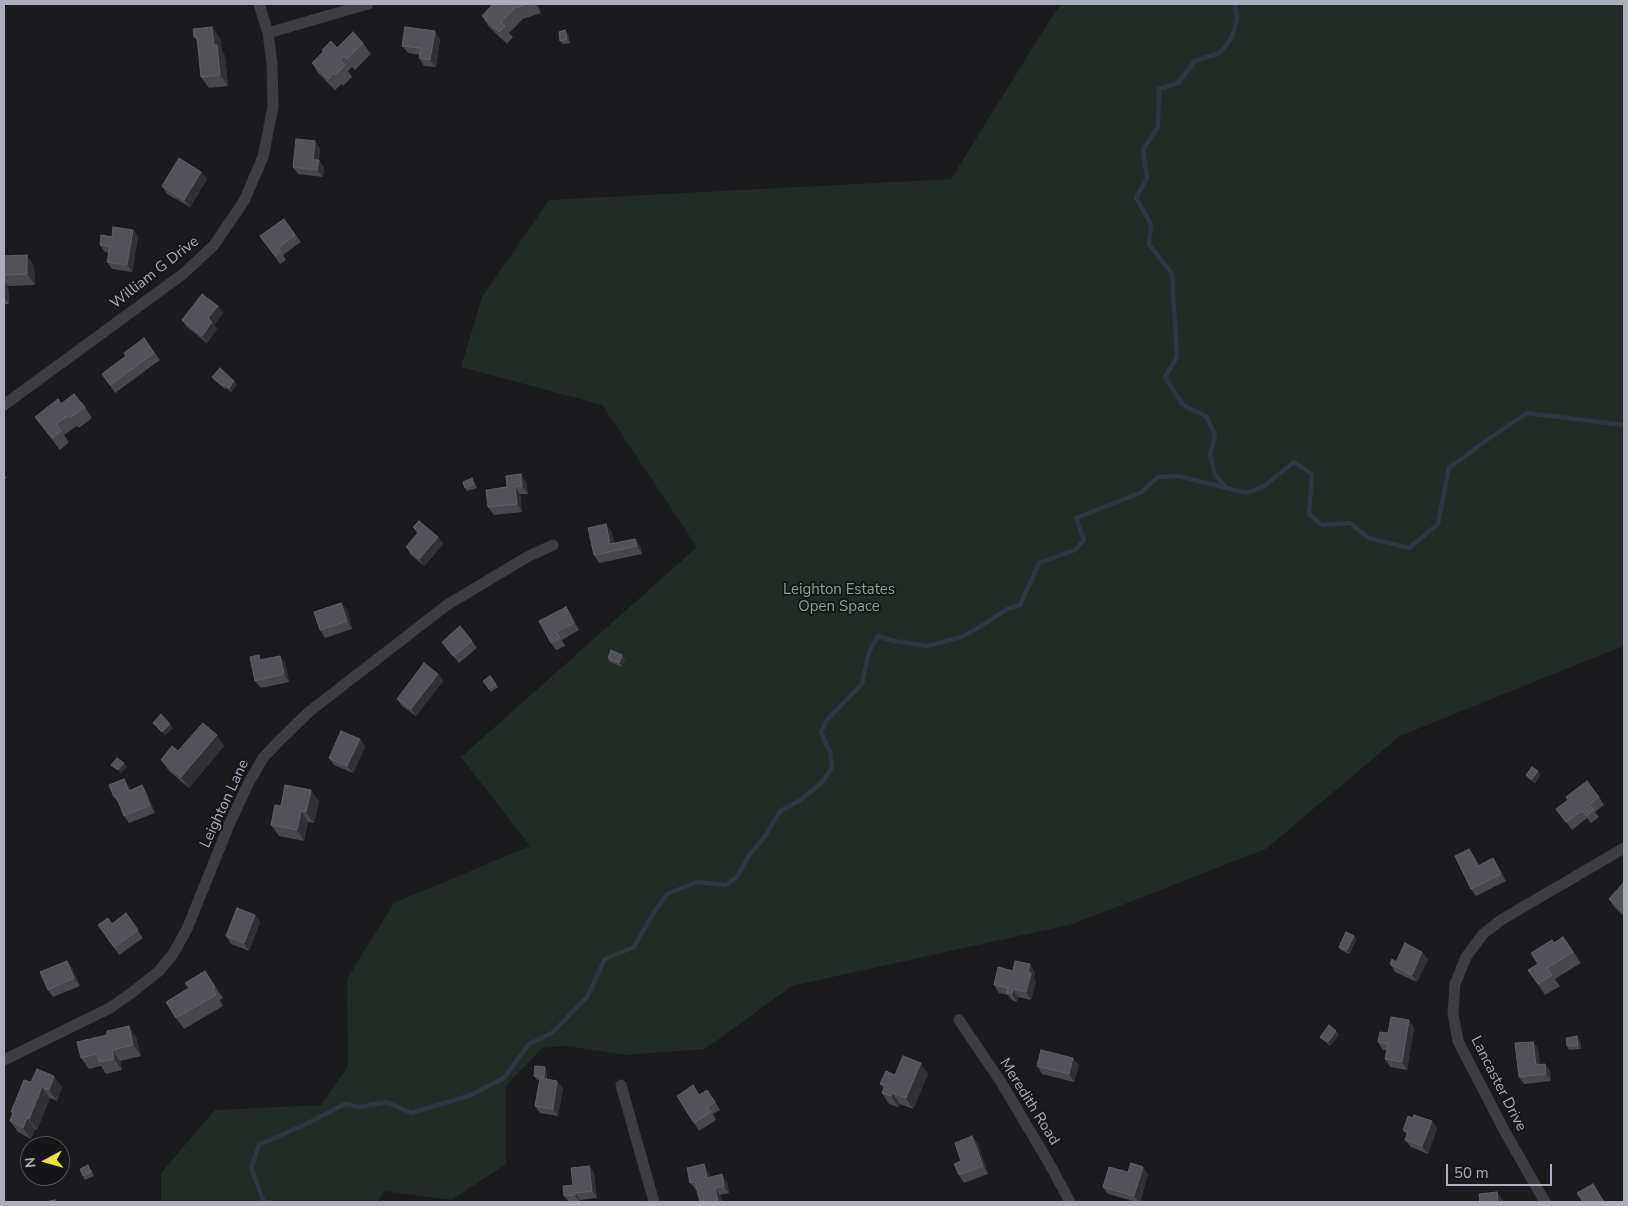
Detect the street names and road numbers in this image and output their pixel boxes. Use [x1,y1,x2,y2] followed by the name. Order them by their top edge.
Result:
[107,233,203,313] street label: William G Drive
[197,757,253,851] street label: Leighton Lane
[1466,1033,1530,1135] street label: Lancaster Drive
[995,1055,1063,1149] street label: Meredith Road

